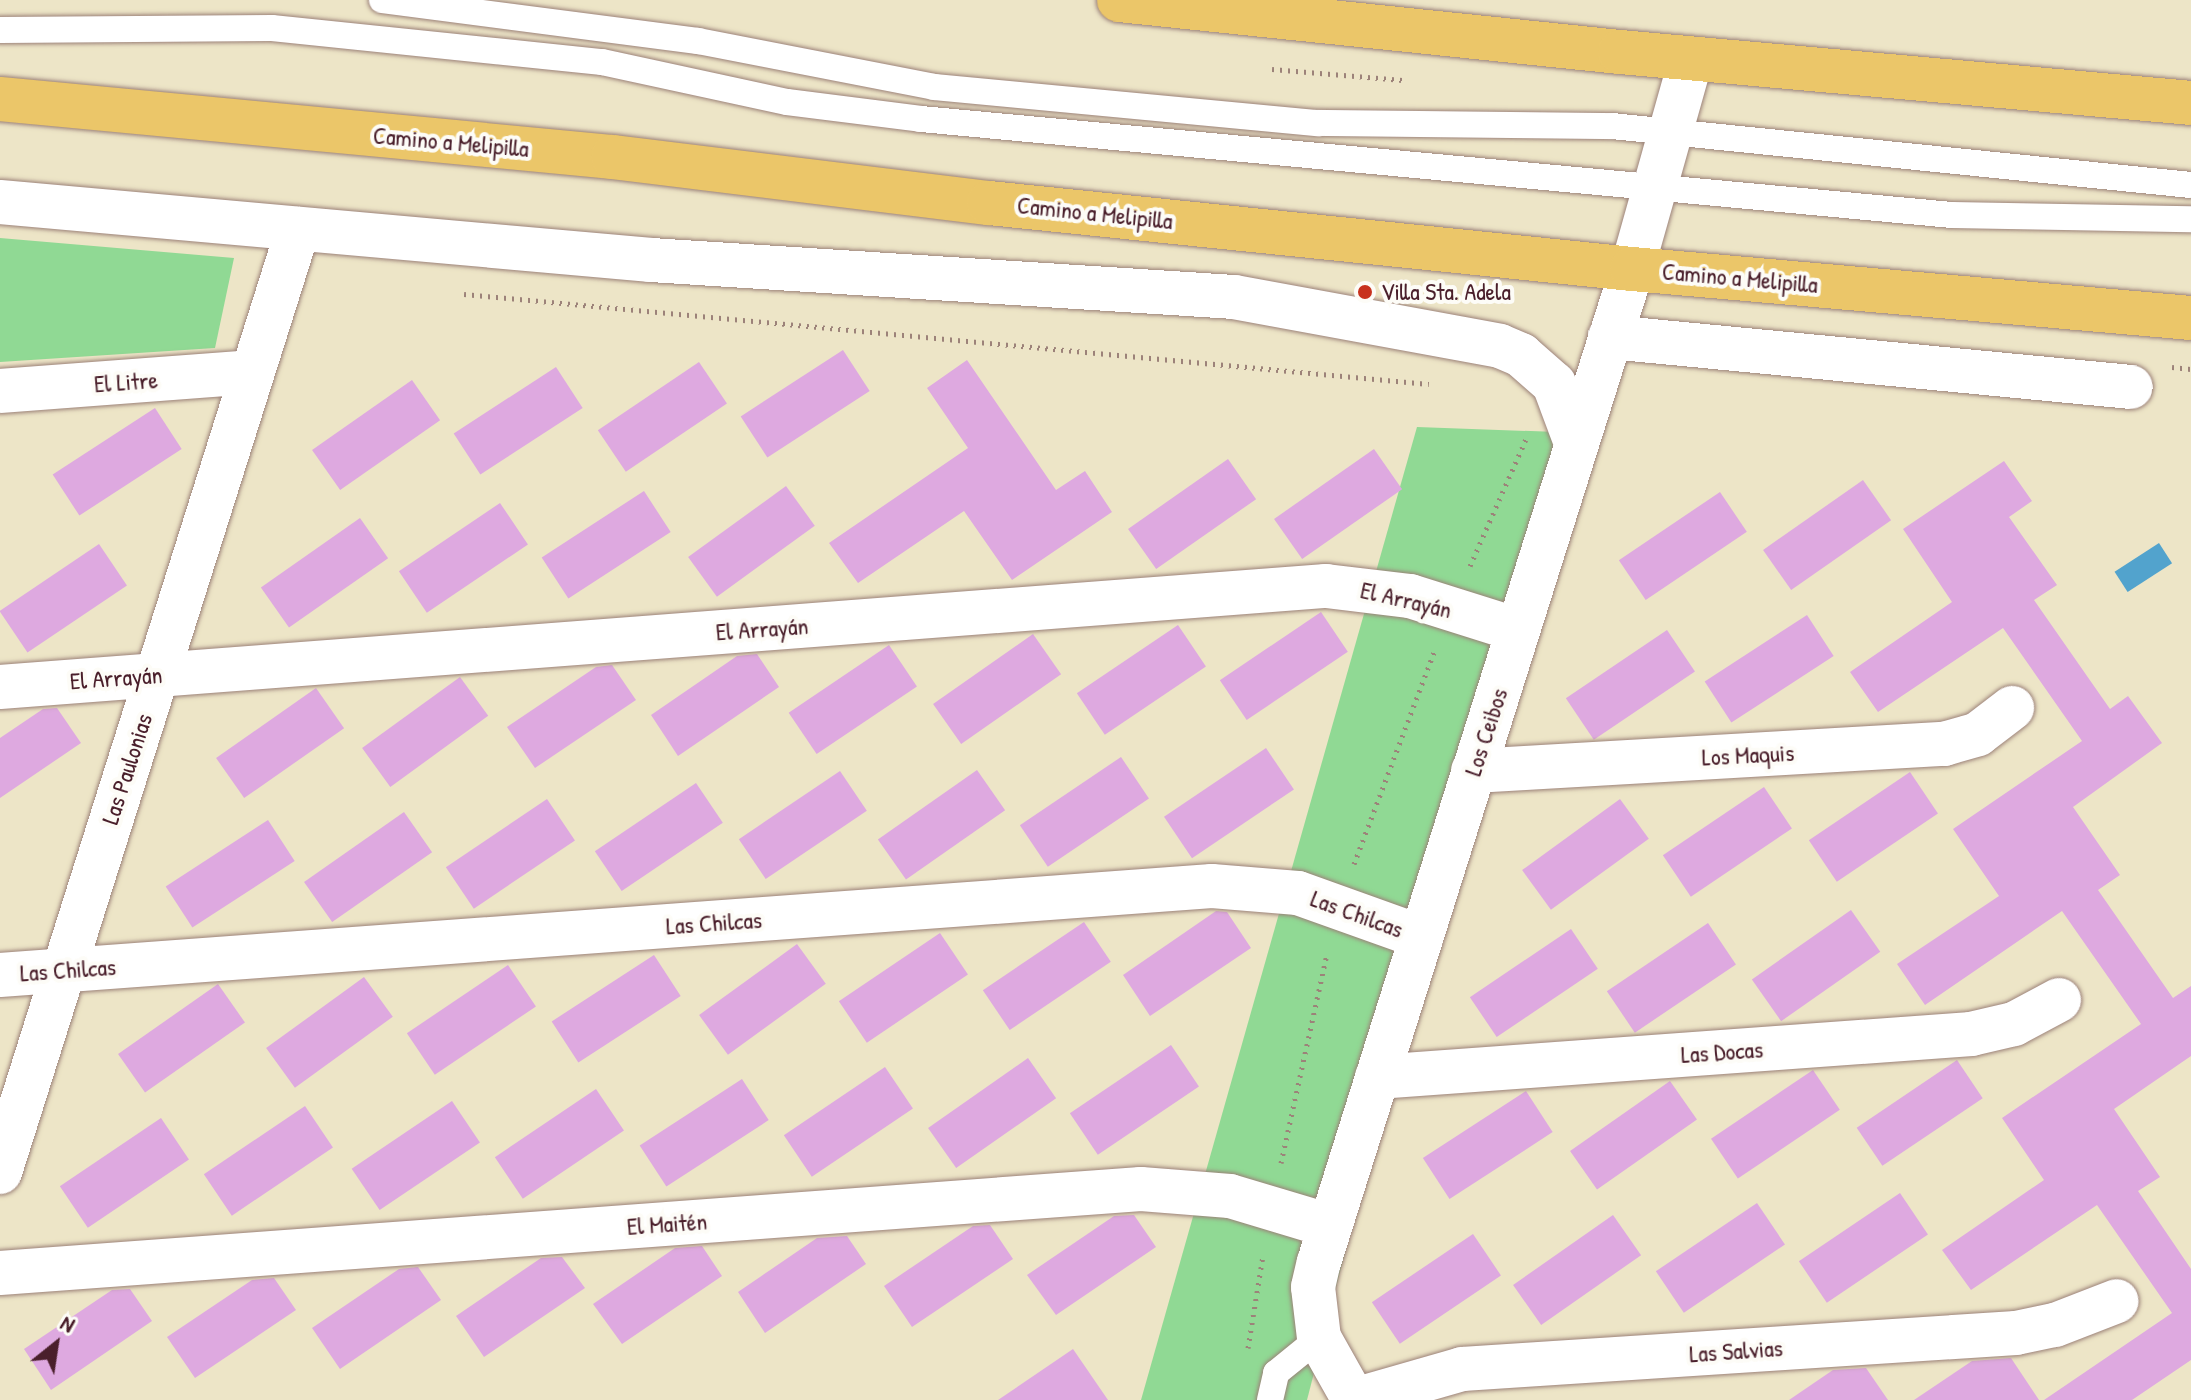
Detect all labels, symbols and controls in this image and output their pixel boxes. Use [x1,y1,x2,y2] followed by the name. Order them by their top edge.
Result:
[372,121,530,163] street label: Camino a Melipilla
[1016,191,1174,235] street label: Camino a Melipilla
[1661,257,1819,299] street label: Camino a Melipilla
[1381,278,1511,306] place label: Villa Sta. Adela
[1356,283,1374,301] marker: Villa Sta. Adela
[93,365,159,399] street label: El Litre
[1358,576,1454,624] street label: El Arrayán
[715,611,809,647] street label: El Arrayán
[69,660,163,696] street label: El Arrayán
[1458,685,1514,779] street label: Los Ceibos
[96,710,158,828] street label: Las Paulonias
[1701,738,1795,772] street label: Los Maquis
[1307,884,1407,944] street label: Las Chilcas
[665,905,763,941] street label: Las Chilcas
[19,952,117,988] street label: Las Chilcas
[1680,1035,1764,1069] street label: Las Docas
[626,1207,708,1241] street label: El Maitén
[16,1304,96,1384] north arrow
[55,1307,81,1339] text: N
[1688,1333,1784,1369] street label: Las Salvias

